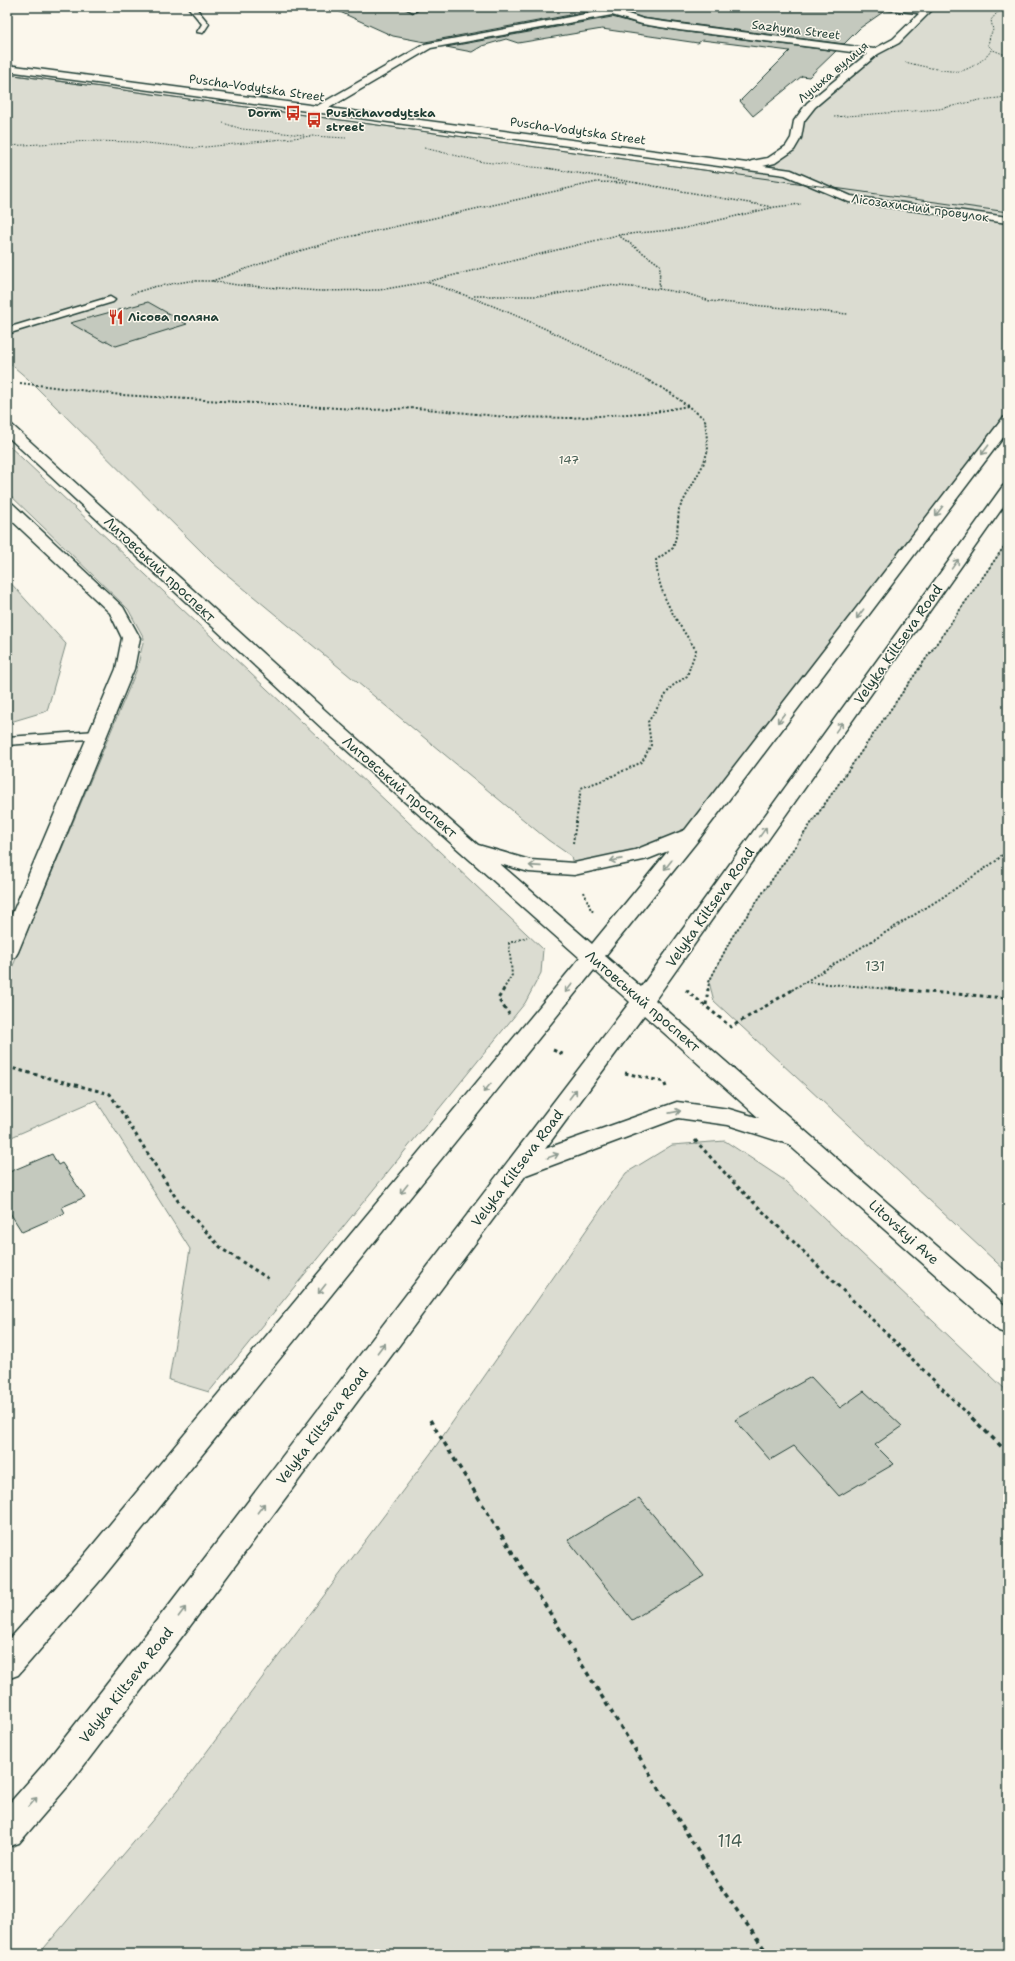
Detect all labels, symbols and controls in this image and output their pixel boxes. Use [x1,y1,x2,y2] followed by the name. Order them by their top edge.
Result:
[751,17,841,43] street label: Sazhyna Street
[794,38,872,106] street label: Луцька вулиця
[188,71,326,105] street label: Puscha-Vodytska Street
[284,104,302,122] bus stop icon: Dorm
[248,105,281,121] place label: Dorm
[326,105,436,135] place label: Pushchavodytska street
[305,111,323,129] bus stop icon: Pushchavodytska street
[509,114,647,148] street label: Puscha-Vodytska Street
[850,190,990,226] street label: Лісозахисний провулок
[107,308,125,326] restaurant icon: Лісова поляна
[128,309,219,325] place label: Лісова поляна
[981,445,990,456] one-way arrow
[559,452,579,468] park label: 147
[935,505,943,516] one-way arrow
[100,513,220,626] street label: Литовський проспект
[951,558,959,569] one-way arrow
[850,580,946,707] street label: Velyka Kiltseva Road
[856,609,865,620] one-way arrow
[777,712,786,723] one-way arrow
[835,721,843,732] one-way arrow
[339,732,462,842] street label: Литовський проспект
[759,827,767,838] one-way arrow
[662,843,758,970] street label: Velyka Kiltseva Road
[610,857,623,865] one-way arrow
[663,860,672,870] one-way arrow
[529,863,542,870] one-way arrow
[582,946,705,1056] street label: Литовський проспект
[865,957,885,975] park label: 131
[565,982,573,993] one-way arrow
[482,1083,491,1094] one-way arrow
[569,1088,578,1099] one-way arrow
[467,1106,567,1230] street label: Velyka Kiltseva Road
[668,1108,681,1116] one-way arrow
[546,1151,558,1159] one-way arrow
[400,1183,409,1194] one-way arrow
[865,1196,943,1268] street label: Litovskyi Ave
[317,1284,326,1295] one-way arrow
[377,1343,385,1354] one-way arrow
[272,1364,372,1488] street label: Velyka Kiltseva Road
[256,1503,265,1514] one-way arrow
[178,1606,186,1617] one-way arrow
[75,1623,177,1747] street label: Velyka Kiltseva Road
[28,1797,37,1807] one-way arrow
[718,1830,742,1852] park label: 114

